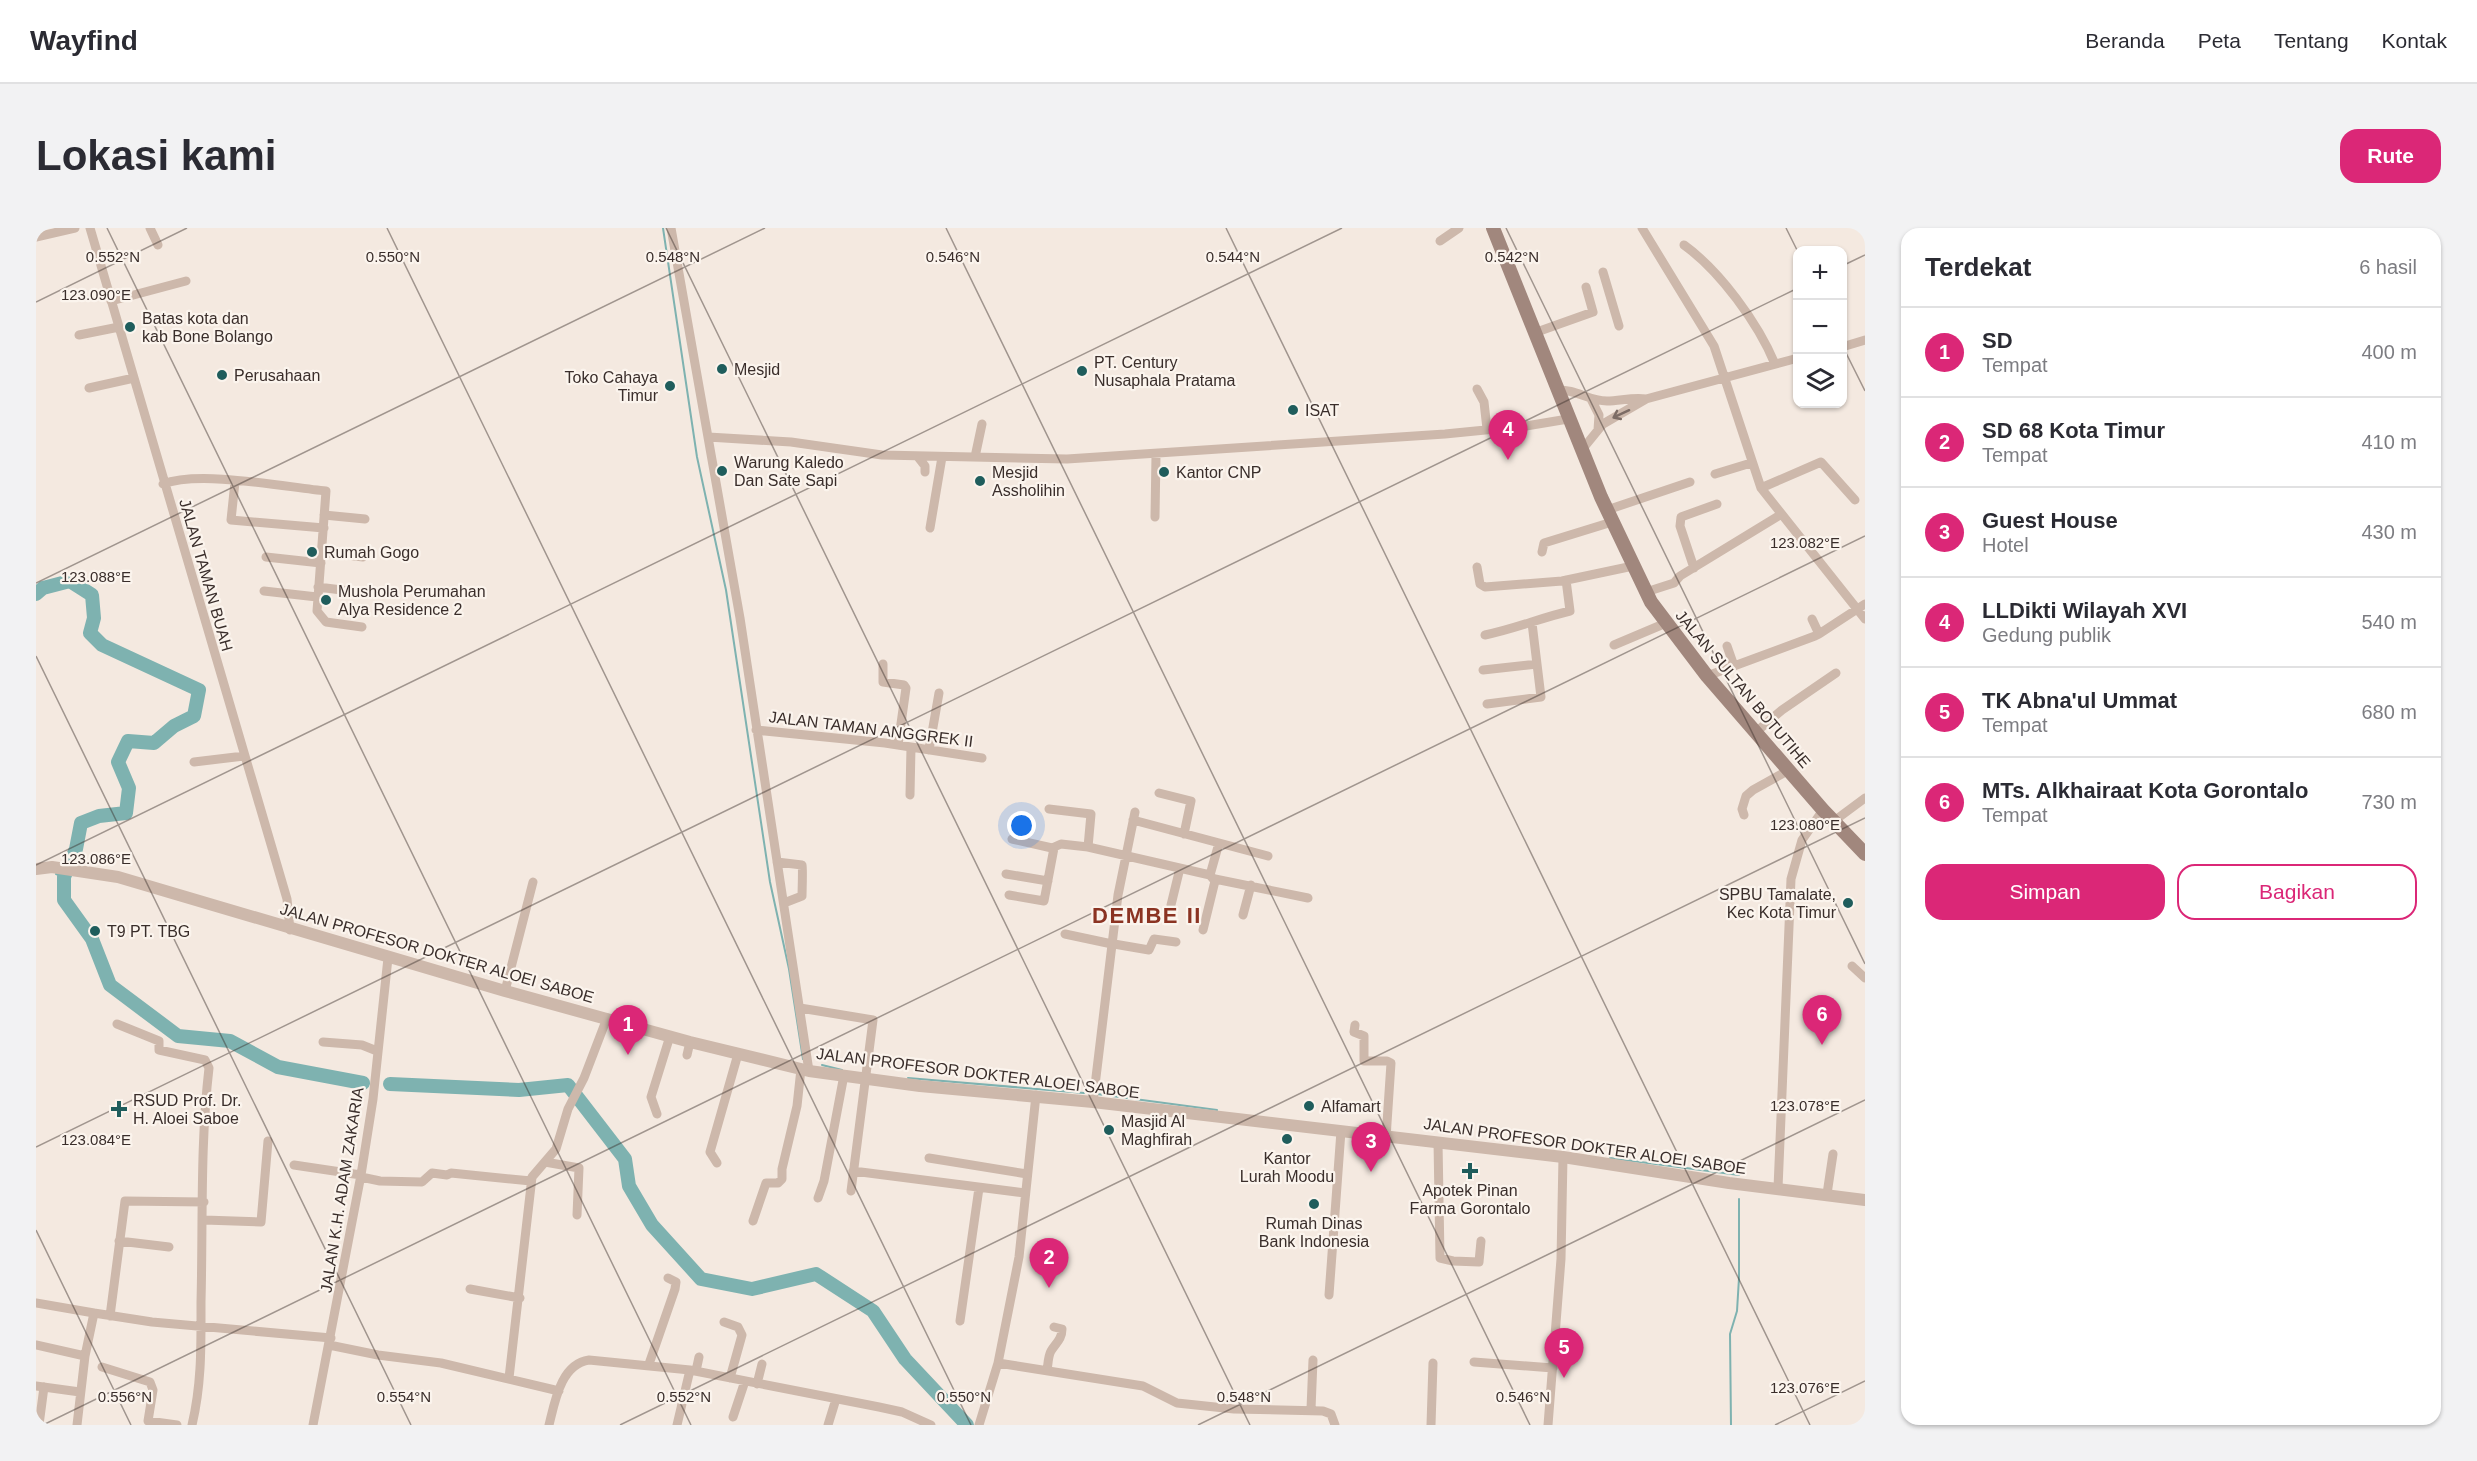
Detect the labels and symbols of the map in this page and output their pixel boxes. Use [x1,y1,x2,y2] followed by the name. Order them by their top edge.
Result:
[86,248,140,265] text: 0.552°N
[366,248,420,265] text: 0.550°N
[646,248,700,265] text: 0.548°N
[926,248,980,265] text: 0.546°N
[1206,248,1260,265] text: 0.544°N
[1485,248,1539,265] text: 0.542°N
[61,286,131,303] text: 123.090°E
[142,310,273,345] place label: Batas kota dan kab Bone Bolango
[123,320,137,334] marker: Batas kota dan kab Bone Bolango
[1094,354,1236,389] place label: PT. Century Nusaphala Pratama
[734,361,780,378] place label: Mesjid
[715,362,729,376] marker: Mesjid
[1075,364,1089,378] marker: PT. Century Nusaphala Pratama
[234,367,320,384] place label: Perusahaan
[215,368,229,382] marker: Perusahaan
[565,369,659,404] place label: Toko Cahaya Timur
[663,379,677,393] marker: Toko Cahaya Timur
[1305,402,1340,419] place label: ISAT
[1286,403,1300,417] marker: ISAT
[1613,409,1631,420] one-way arrow
[1488,410,1528,460] pin: 4
[734,454,844,489] place label: Warung Kaledo Dan Sate Sapi
[715,464,729,478] marker: Warung Kaledo Dan Sate Sapi
[992,464,1065,499] place label: Mesjid Assholihin
[1176,464,1261,481] place label: Kantor CNP
[1157,465,1171,479] marker: Kantor CNP
[973,474,987,488] marker: Mesjid Assholihin
[176,497,236,653] street label: JALAN TAMAN BUAH
[1770,534,1840,551] text: 123.082°E
[324,544,419,561] place label: Rumah Gogo
[305,545,319,559] marker: Rumah Gogo
[61,568,131,585] text: 123.088°E
[338,583,486,618] place label: Mushola Perumahan Alya Residence 2
[319,593,333,607] marker: Mushola Perumahan Alya Residence 2
[1672,607,1814,771] street label: JALAN SULTAN BOTUTIHE
[768,708,974,750] street label: JALAN TAMAN ANGGREK II
[1007,811,1036,840] your location
[1770,816,1840,833] text: 123.080°E
[61,850,131,867] text: 123.086°E
[1719,886,1837,921] place label: SPBU Tamalate, Kec Kota Timur
[1841,896,1855,910] marker: SPBU Tamalate, Kec Kota Timur
[278,900,596,1006] street label: JALAN PROFESOR DOKTER ALOEI SABOE
[1092,903,1202,928] district label: DEMBE II
[107,923,190,940] place label: T9 PT. TBG
[88,924,102,938] marker: T9 PT. TBG
[1802,996,1842,1045] pin: 6
[608,1006,648,1055] pin: 1
[815,1045,1141,1101] street label: JALAN PROFESOR DOKTER ALOEI SABOE
[317,1086,367,1294] street label: JALAN K.H. ADAM ZAKARIA
[133,1092,241,1127] place label: RSUD Prof. Dr. H. Aloei Saboe
[1770,1097,1840,1114] text: 123.078°E
[1321,1098,1381,1115] place label: Alfamart
[1302,1099,1316,1113] marker: Alfamart
[110,1100,128,1118] marker: RSUD Prof. Dr. H. Aloei Saboe
[1121,1113,1192,1148] place label: Masjid Al Maghfirah
[1423,1115,1747,1177] street label: JALAN PROFESOR DOKTER ALOEI SABOE
[1352,1122,1390,1172] pin: 3
[1102,1123,1116,1137] marker: Masjid Al Maghfirah
[61,1131,131,1148] text: 123.084°E
[1280,1132,1294,1146] marker: Kantor Lurah Moodu
[1240,1150,1334,1185] place label: Kantor Lurah Moodu
[1463,1164,1477,1178] marker: Apotek Pinan Farma Gorontalo
[1410,1182,1531,1217] place label: Apotek Pinan Farma Gorontalo
[1307,1197,1321,1211] marker: Rumah Dinas Bank Indonesia
[1259,1215,1369,1250] place label: Rumah Dinas Bank Indonesia
[1030,1238,1068,1288] pin: 2
[1544,1328,1583,1378] pin: 5
[1770,1379,1840,1396] text: 123.076°E
[98,1388,152,1405] text: 0.556°N
[377,1388,431,1405] text: 0.554°N
[657,1388,711,1405] text: 0.552°N
[937,1388,991,1405] text: 0.550°N
[1217,1388,1271,1405] text: 0.548°N
[1496,1388,1550,1405] text: 0.546°N

